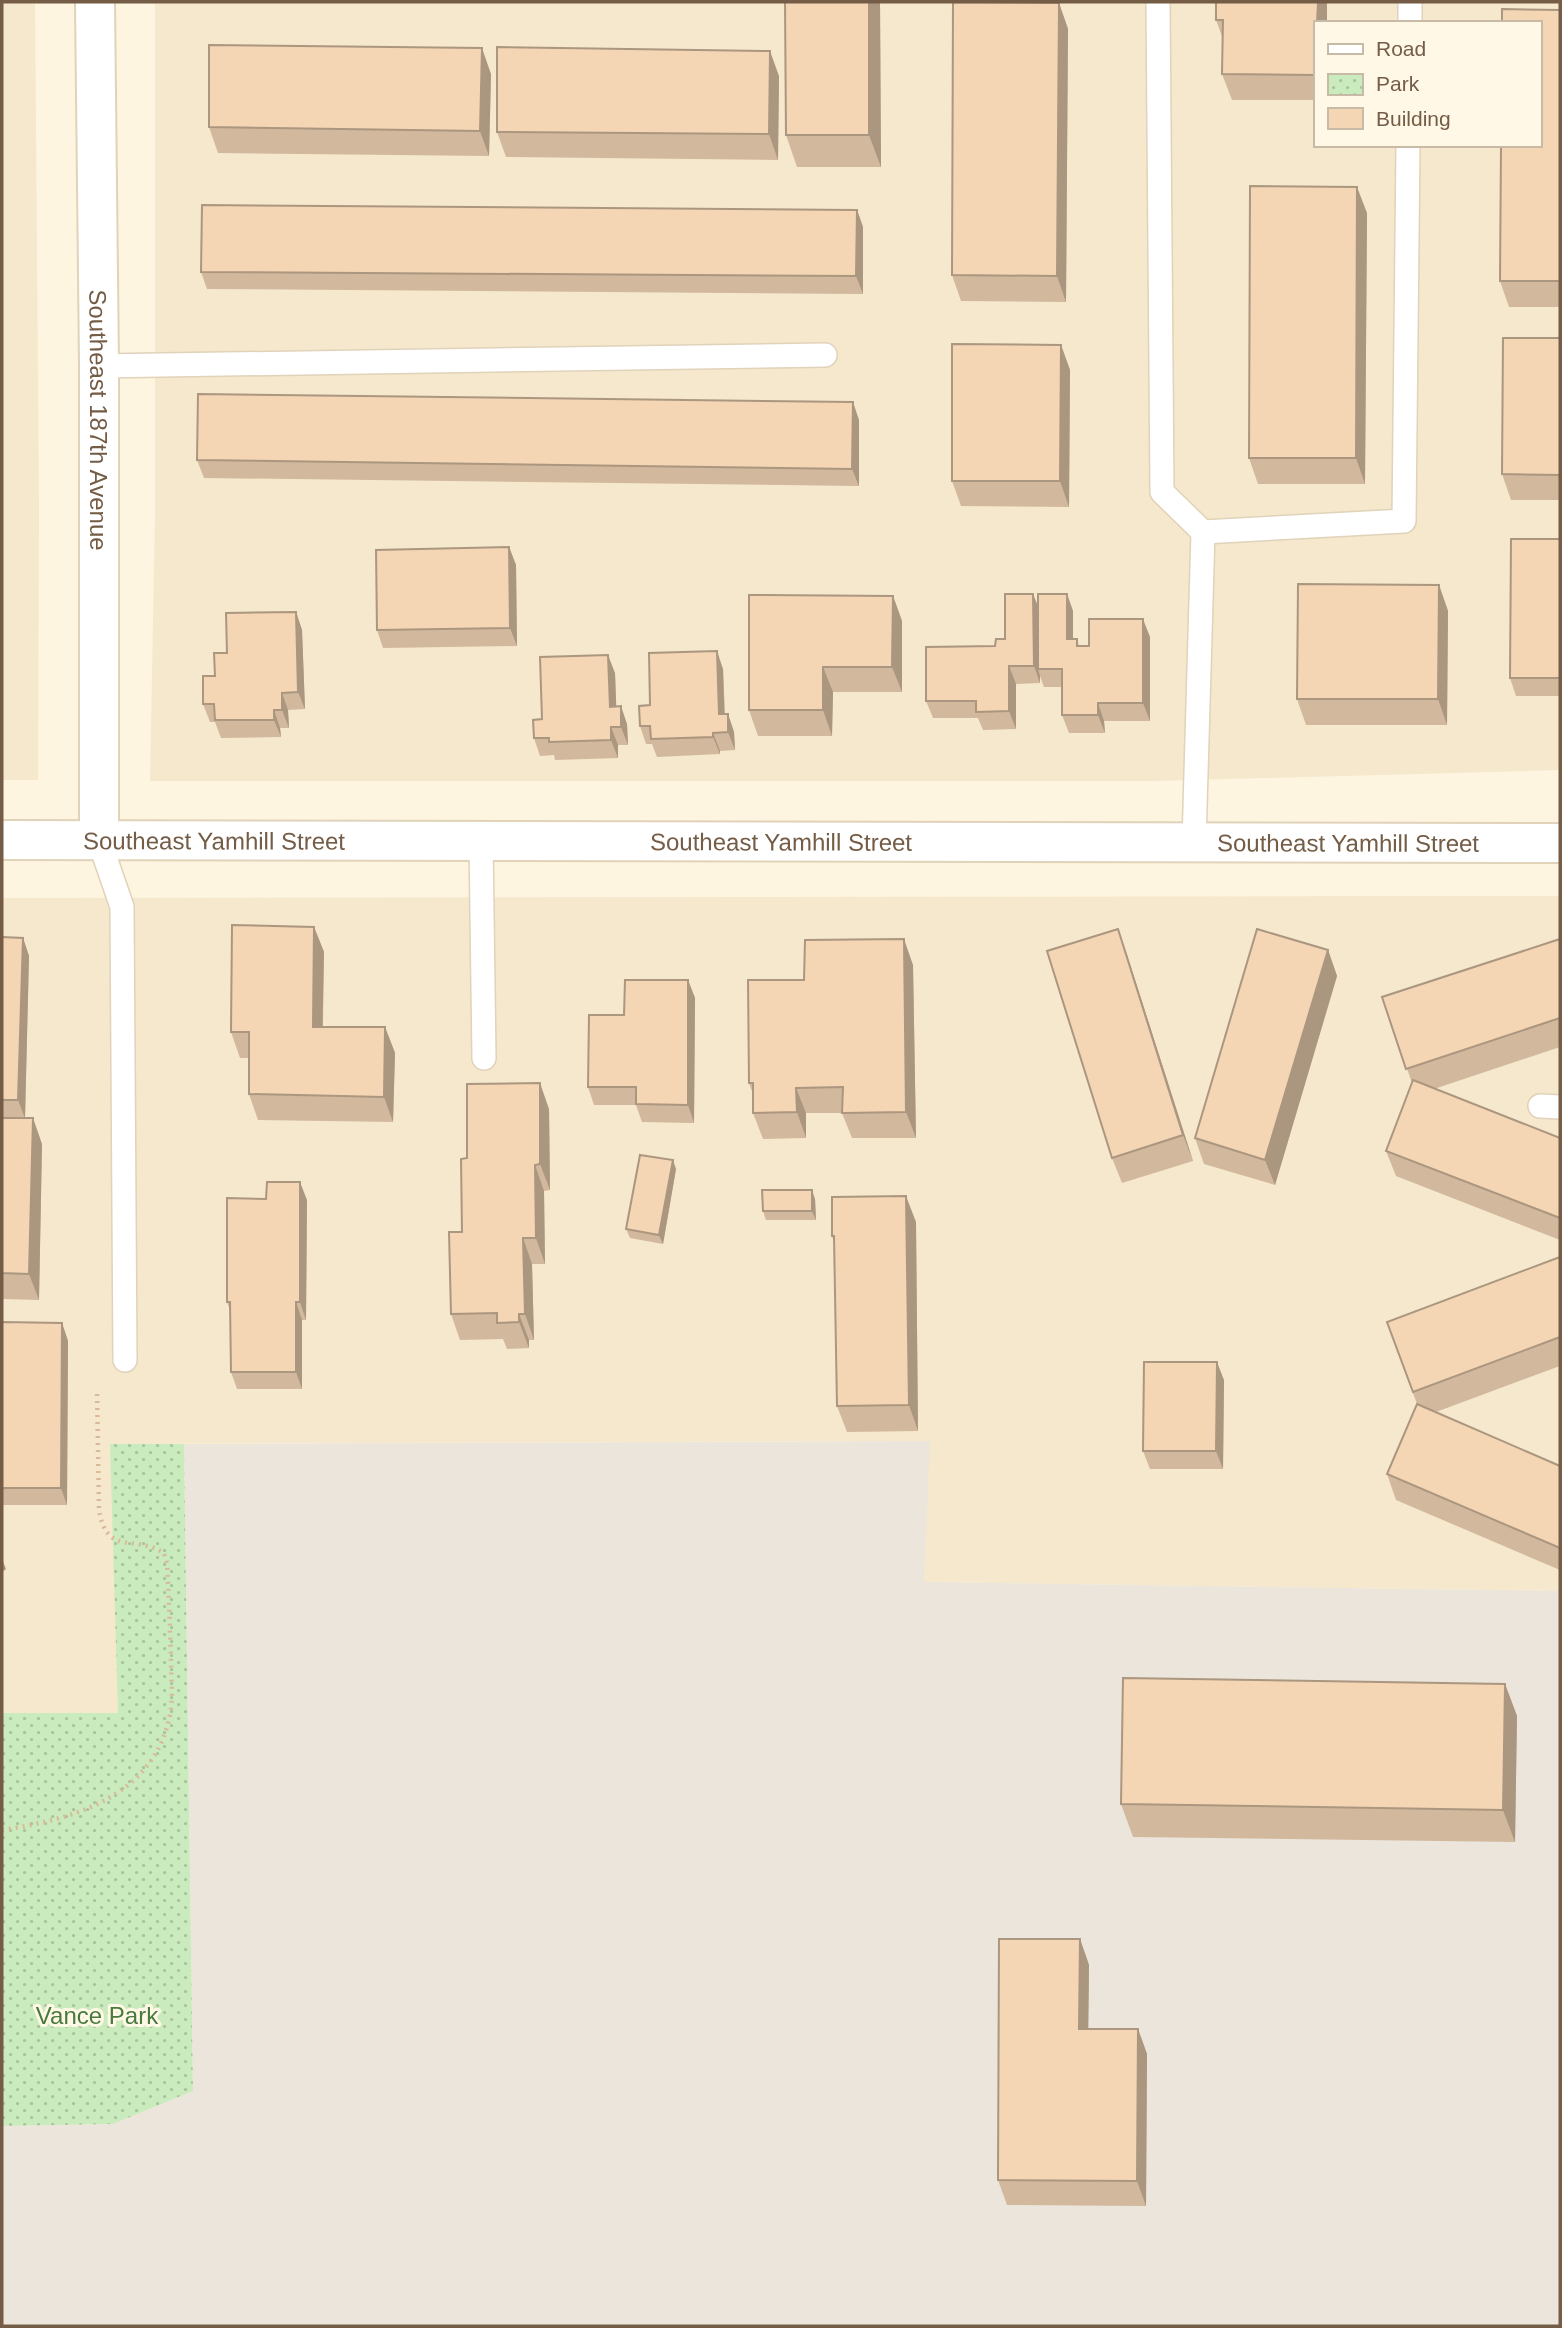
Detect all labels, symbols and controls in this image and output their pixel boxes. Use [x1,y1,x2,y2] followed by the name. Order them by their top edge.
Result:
[1314,21,1541,147] legend
[1376,37,1426,60] text: Road
[1376,72,1420,95] text: Park
[1376,107,1451,130] text: Building
[85,289,113,551] street label: Southeast 187th Avenue
[83,827,345,854] street label: Southeast Yamhill Street
[650,828,912,855] street label: Southeast Yamhill Street
[1217,829,1479,856] street label: Southeast Yamhill Street
[36,2002,159,2029] park label: Vance Park

